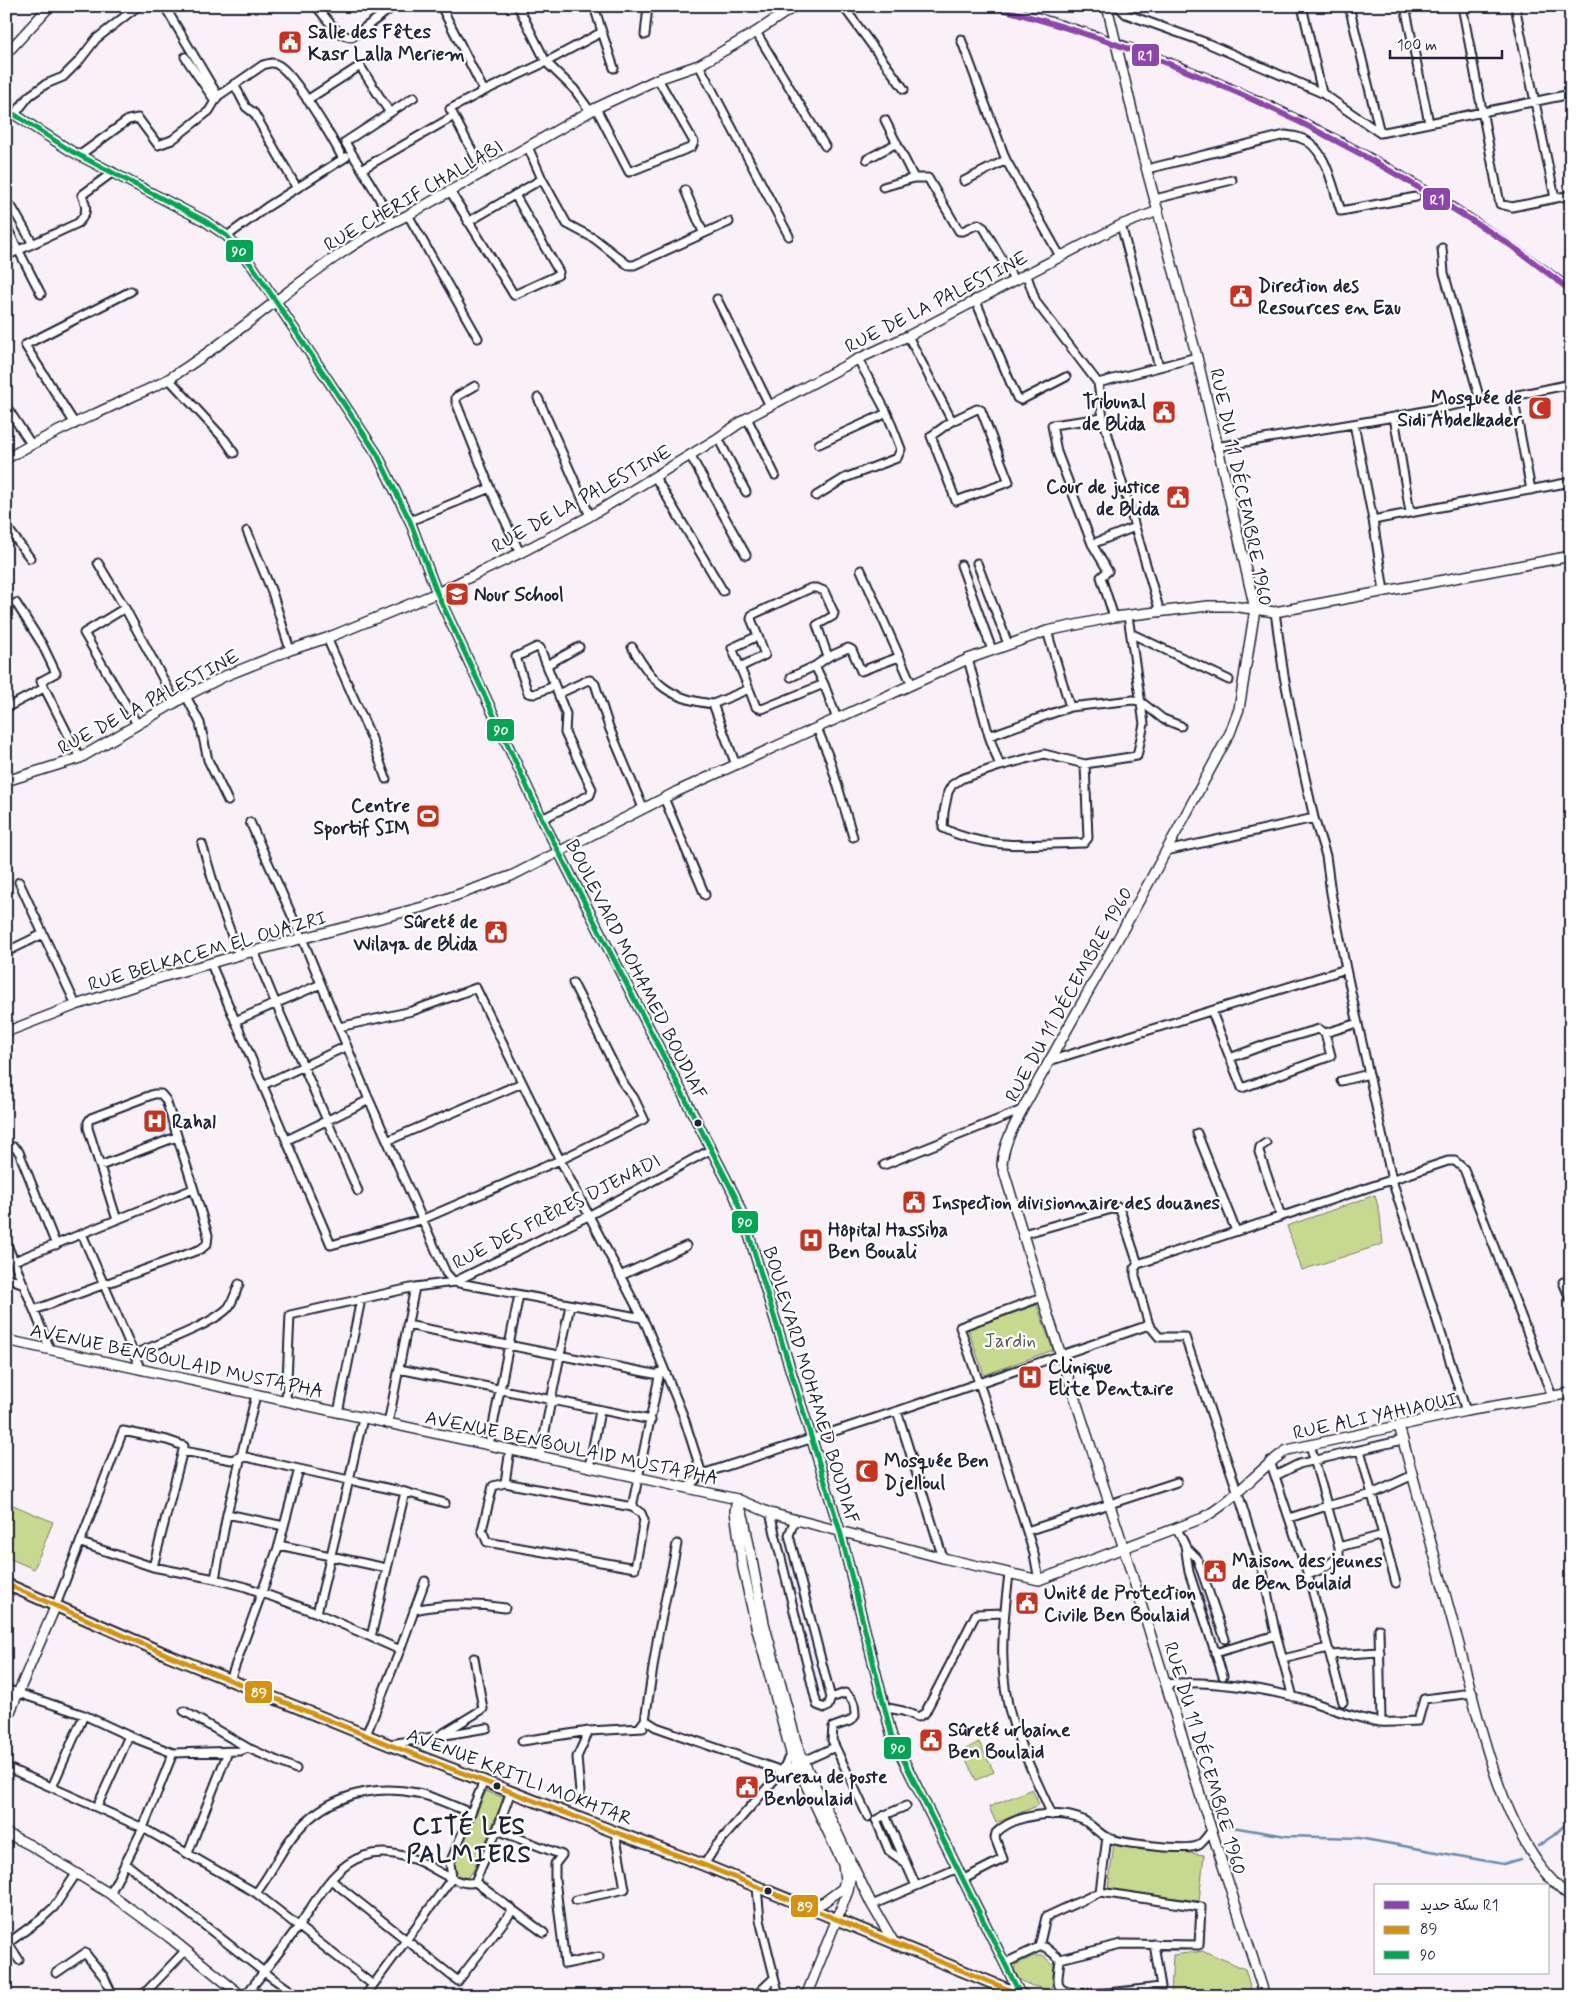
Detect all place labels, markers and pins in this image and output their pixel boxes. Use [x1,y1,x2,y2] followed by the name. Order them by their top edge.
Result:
[308,20,465,67] place label: Salle des Fêtes Kasr Lalla Meriem
[277,29,303,55] public building icon: Salle des Fêtes Kasr Lalla Meriem
[1258,274,1401,321] place label: Direction des Resources en Eau
[1228,283,1254,309] public building icon: Direction des Resources en Eau
[1397,386,1523,433] place label: Mosquée de Sidi Abdelkader
[1082,390,1146,437] place label: Tribunal de Blida
[1527,395,1553,421] mosque icon: Mosquée de Sidi Abdelkader
[1151,399,1177,425] public building icon: Tribunal de Blida
[1046,475,1160,522] place label: Cour de justice de Blida
[1165,484,1191,510] public building icon: Cour de justice de Blida
[444,581,470,607] school or university icon: Nour School
[474,583,564,608] place label: Nour School
[313,794,410,841] place label: Centre Sportif SIM
[415,803,441,829] sports icon: Centre Sportif SIM
[353,910,479,957] place label: Sûreté de Wilaya de Blida
[483,919,509,945] public building icon: Sûreté de Wilaya de Blida
[142,1108,168,1134] hospital icon: Rahal
[172,1110,216,1135] place label: Rahal
[693,1118,703,1128] unlabelled marker
[901,1189,927,1215] public building icon: Inspection divisionnaire des douanes
[932,1191,1221,1216] place label: Inspection divisionnaire des douanes
[828,1218,948,1265] place label: Hôpital Hassiba Ben Bouali
[798,1227,824,1253] hospital icon: Hôpital Hassiba Ben Bouali
[1048,1355,1174,1402] place label: Clinique Elite Dentaire
[1017,1364,1043,1390] hospital icon: Clinique Elite Dentaire
[884,1449,989,1497] place label: Mosquée Ben Djelloul
[854,1458,880,1484] mosque icon: Mosquée Ben Djelloul
[1232,1549,1383,1596] place label: Maison des jeunes de Ben Boulaid
[1202,1558,1228,1584] public building icon: Maison des jeunes de Ben Boulaid
[1044,1581,1197,1628] place label: Unité de Protection Civile Ben Boulaid
[1014,1590,1040,1616] public building icon: Unité de Protection Civile Ben Boulaid
[948,1718,1071,1765] place label: Sûreté urbaine Ben Boulaid
[918,1727,944,1753] public building icon: Sûreté urbaine Ben Boulaid
[764,1765,888,1812] place label: Bureau de poste Benboulaid
[734,1774,760,1800] public building icon: Bureau de poste Benboulaid
[492,1781,502,1791] unlabelled marker
[763,1886,773,1896] unlabelled marker

